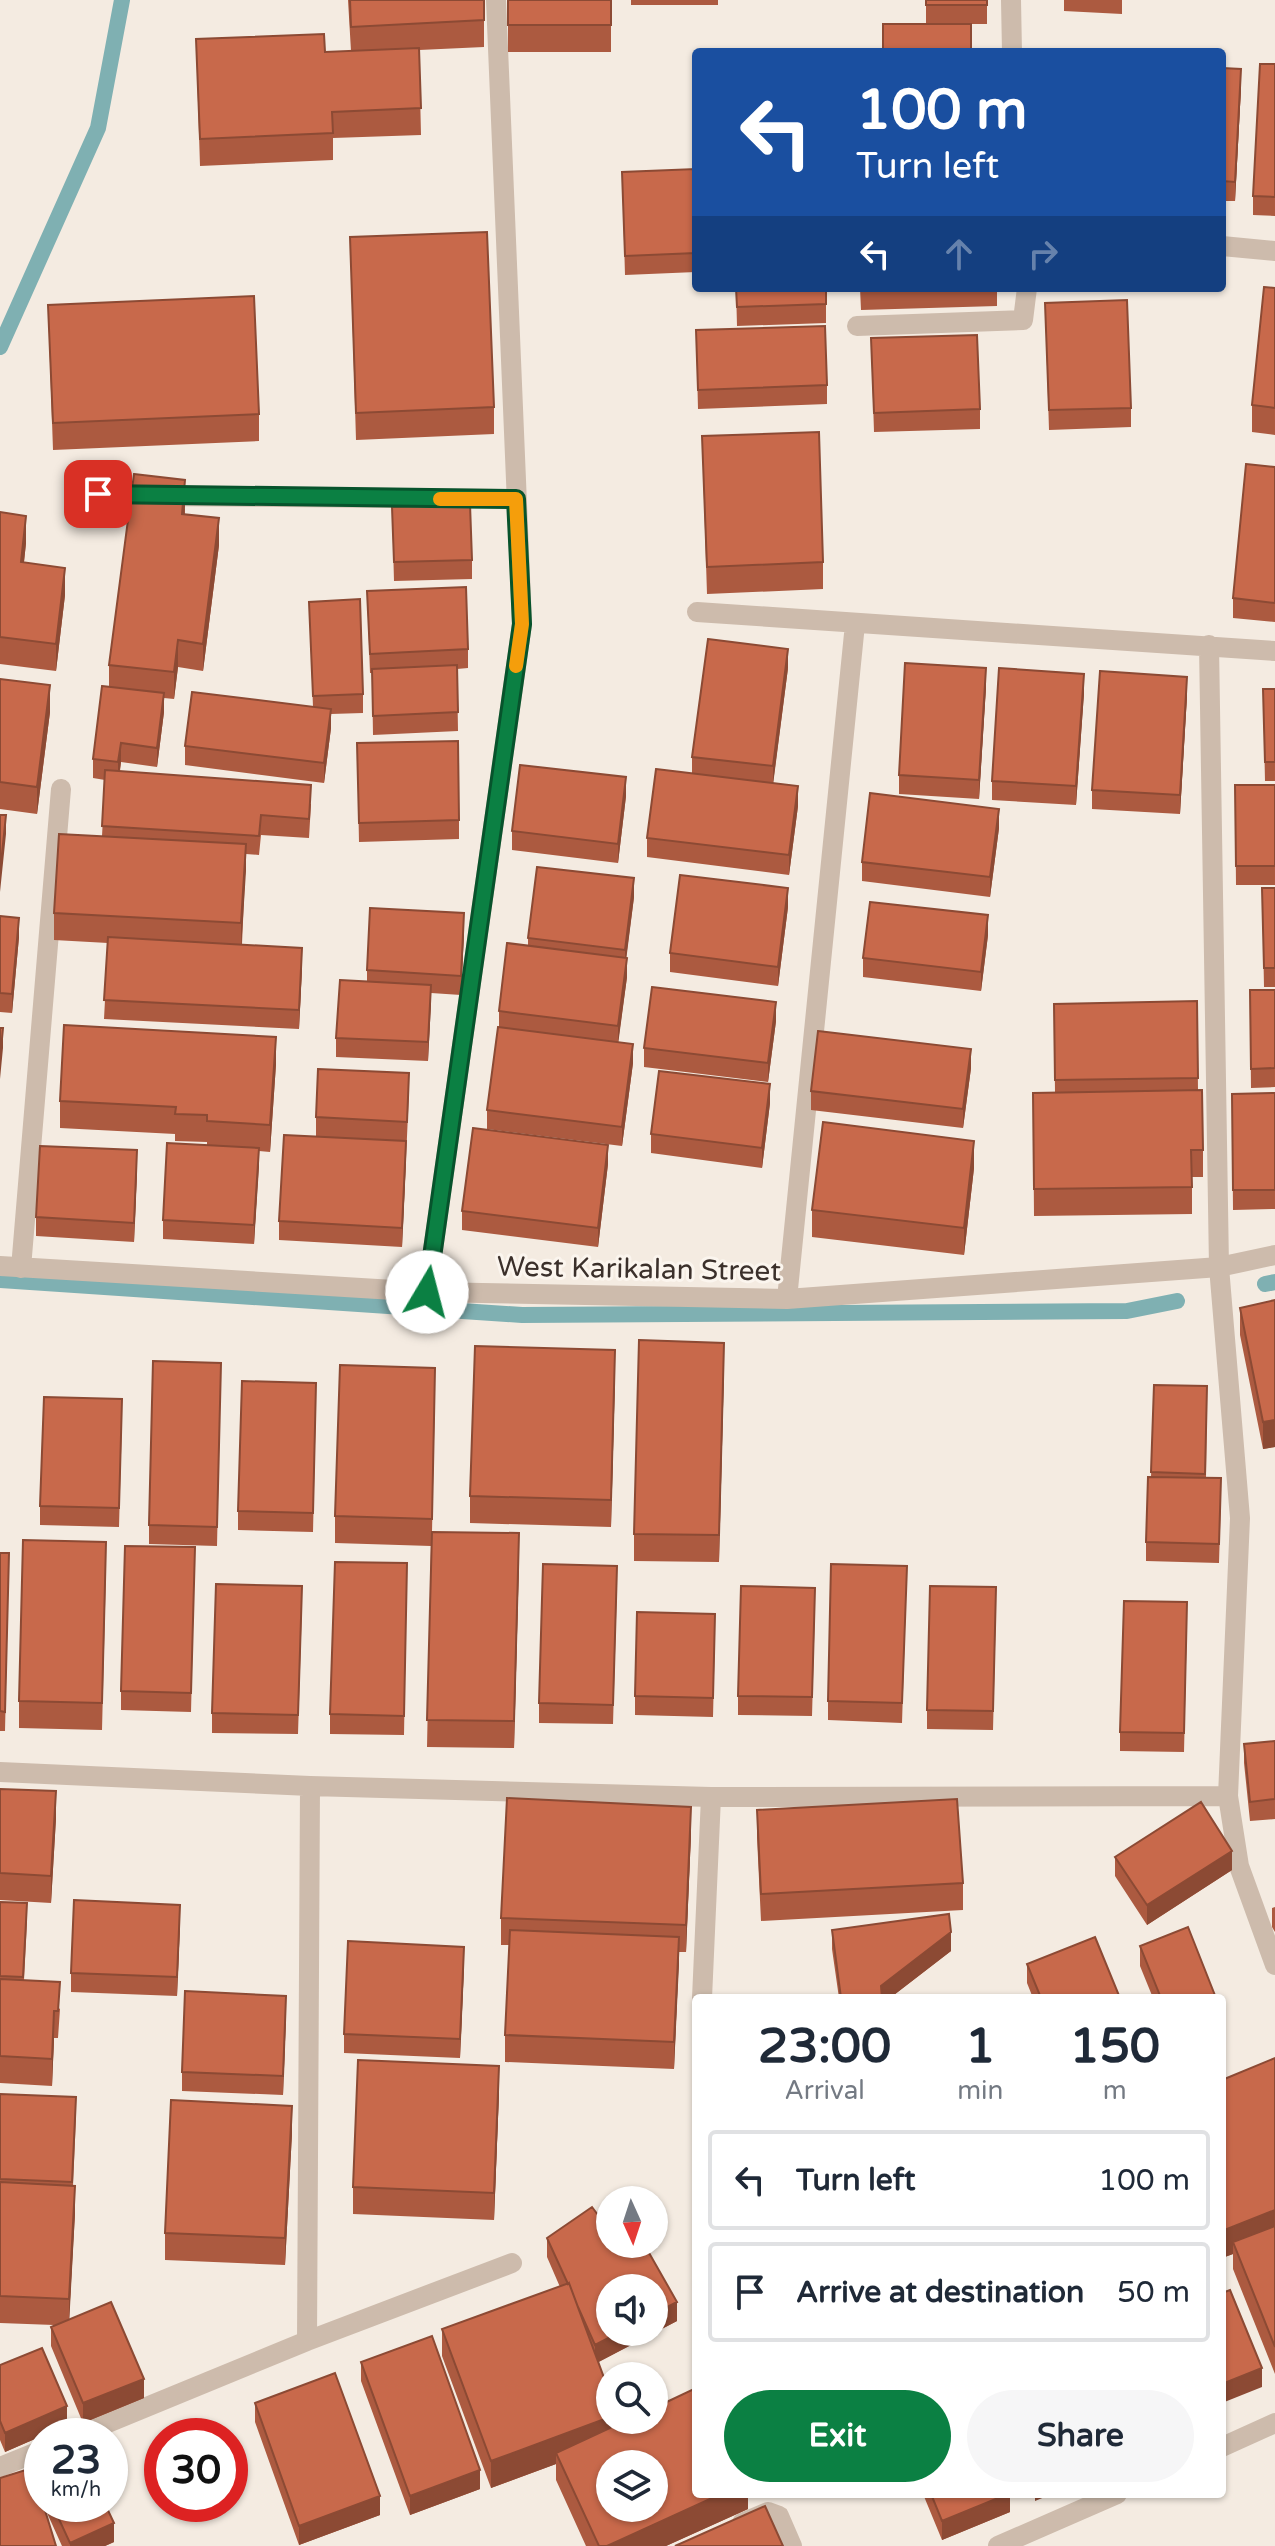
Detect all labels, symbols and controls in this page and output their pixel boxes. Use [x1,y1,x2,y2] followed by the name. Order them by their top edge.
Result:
[856,77,1027,144] text: 100 m
[724,80,828,184] icon: left
[856,145,999,188] text: Turn left
[853,232,897,276] icon: left
[937,232,981,276] icon: ahead
[1021,232,1065,276] icon: right
[64,460,132,528] pin
[76,472,120,516] icon: arrive
[385,1250,469,1334] position arrow
[497,1250,782,1288] street label: West Karikalan Street
[758,2018,891,2076] text: 23:00
[965,2018,995,2076] text: 1
[1069,2018,1160,2076] text: 150
[784,2075,865,2106] text: Arrival
[957,2075,1003,2106] text: min
[1103,2075,1127,2106] text: m
[728,2158,772,2202] icon: left
[796,2162,915,2199] text: Turn left
[1098,2162,1190,2199] text: 100 m
[596,2186,668,2258] north arrow
[596,2186,668,2522] map controls
[728,2270,772,2314] icon: arrive
[596,2274,668,2346] button: sound
[796,2274,1084,2311] text: Arrive at destination
[1117,2274,1190,2311] text: 50 m
[596,2362,668,2434] button: search
[724,2390,951,2482] button: Exit
[967,2390,1194,2482] button: Share
[144,2418,248,2522] speed limit sign: 30
[51,2436,101,2484] text: 23
[596,2450,668,2522] button: layers
[51,2478,101,2502] text: km/h

